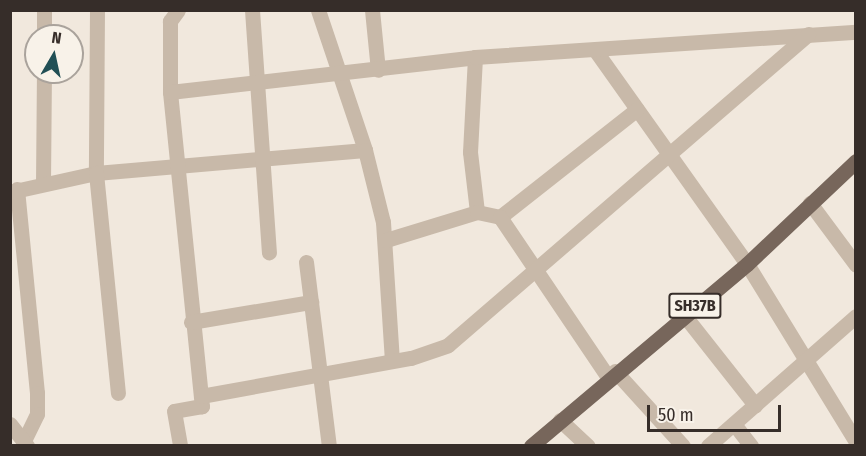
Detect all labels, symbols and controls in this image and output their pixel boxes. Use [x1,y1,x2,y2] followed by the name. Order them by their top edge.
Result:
[24,24,84,84] north arrow
[50,28,63,48] text: N
[668,293,722,319] road number: SH37B
[650,393,784,431] scale bar
[658,404,694,426] text: 50 m

